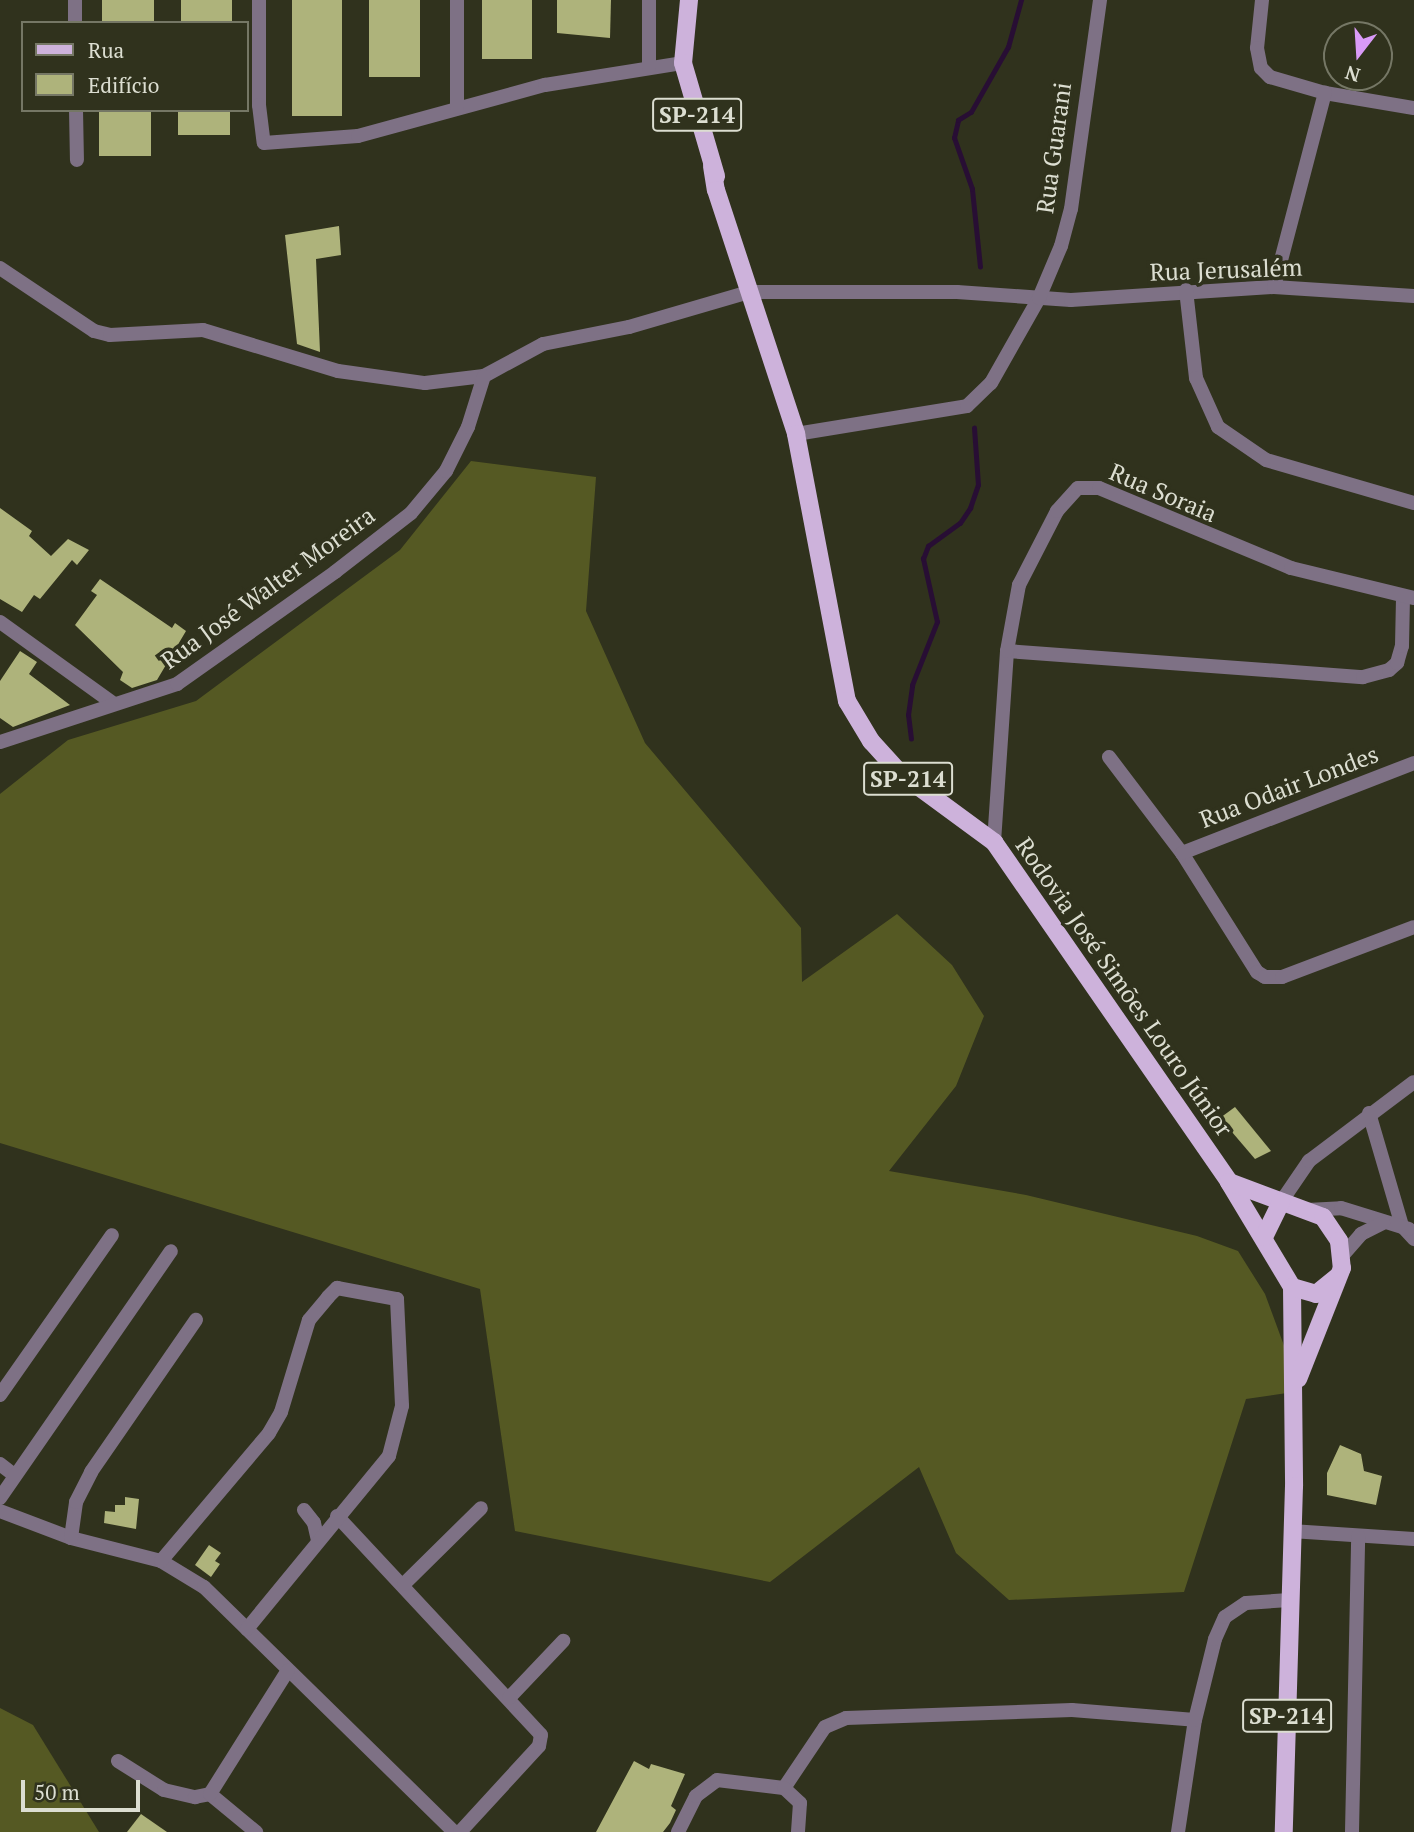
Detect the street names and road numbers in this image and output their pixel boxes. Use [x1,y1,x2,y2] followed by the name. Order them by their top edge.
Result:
[1031,81,1077,215] street label: Rua Guarani
[652,96,742,134] road number: SP-214
[1149,253,1303,287] street label: Rua Jerusalém
[1105,458,1221,528] street label: Rua Soraia
[156,501,380,675] street label: Rua José Walter Moreira
[1196,740,1382,834] street label: Rua Odair Londes
[862,760,954,799] road number: SP-214
[1009,832,1239,1142] street label: Rodovia José Simões Louro Júnior
[1242,1696,1332,1736] road number: SP-214

